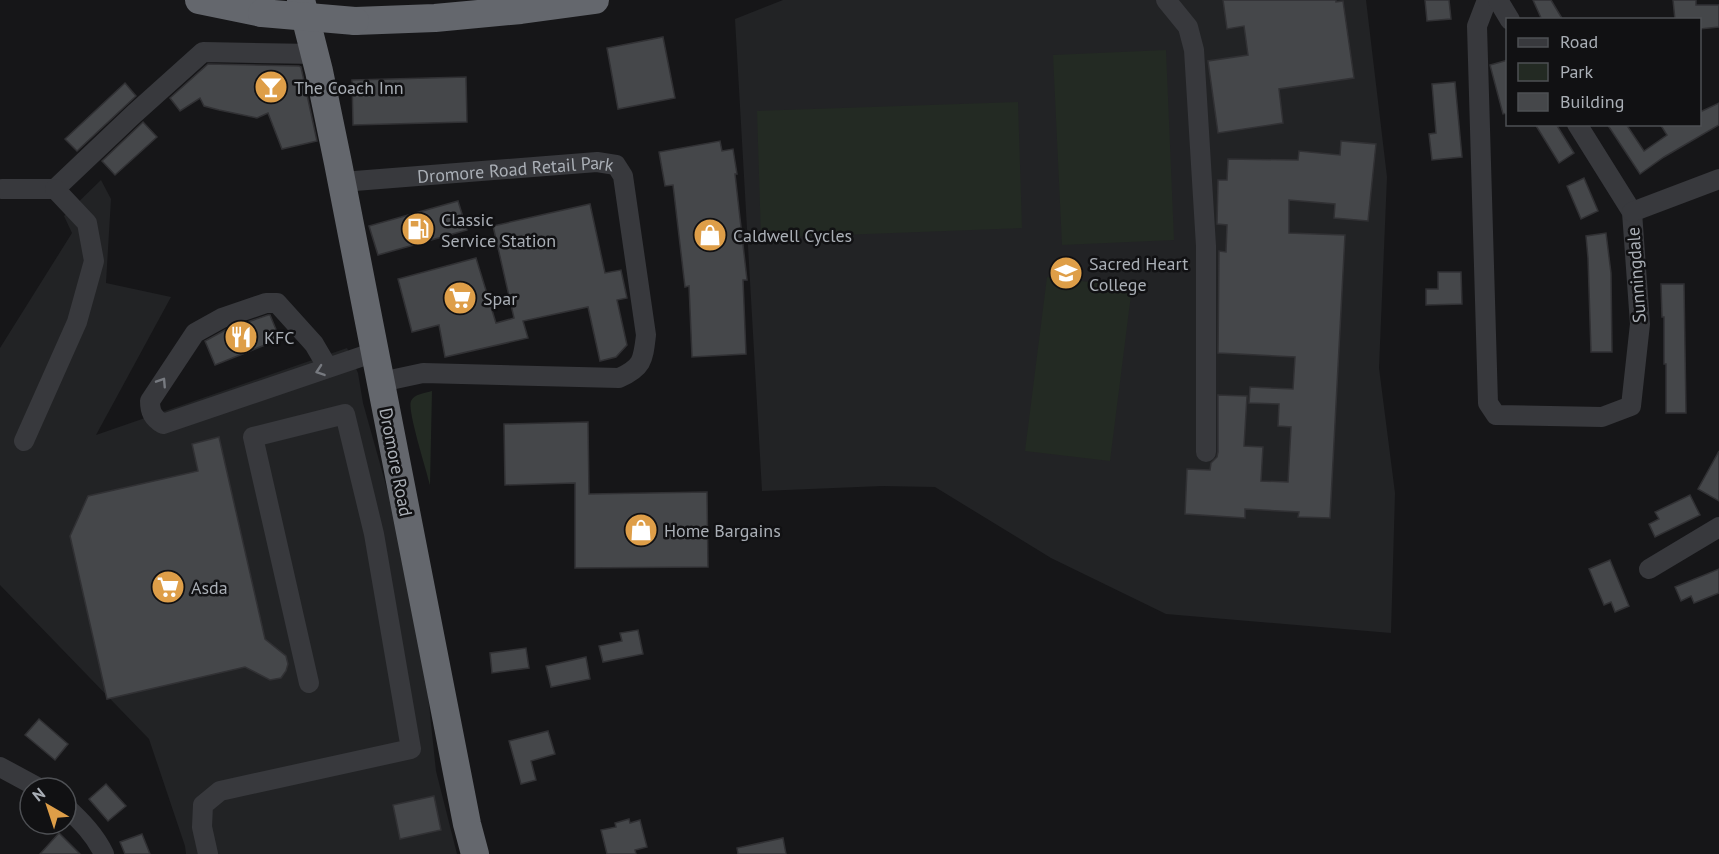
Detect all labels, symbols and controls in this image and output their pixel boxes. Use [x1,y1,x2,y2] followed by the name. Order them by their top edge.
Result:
[1506,18,1701,126] legend
[1560,30,1598,53] text: Road
[1560,60,1593,83] text: Park
[253,69,289,105] bar icon: The Coach Inn
[294,76,404,99] place label: The Coach Inn
[1560,90,1624,113] text: Building
[416,150,616,188] street label: Dromore Road Retail Park
[441,208,556,252] place label: Classic Service Station
[400,211,436,247] fuel station icon: Classic Service Station
[692,217,728,253] shop icon: Caldwell Cycles
[733,224,852,247] place label: Caldwell Cycles
[1621,226,1651,324] street label: Sunningdale
[1089,252,1188,296] place label: Sacred Heart College
[1048,255,1084,291] school or university icon: Sacred Heart College
[442,280,478,316] supermarket icon: Spar
[483,287,517,310] place label: Spar
[223,319,259,355] restaurant icon: KFC
[264,326,295,349] place label: KFC
[315,364,326,376] one-way arrow
[155,378,166,389] one-way arrow
[374,406,418,518] street label: Dromore Road
[623,512,659,548] shop icon: Home Bargains
[664,519,781,542] place label: Home Bargains
[150,569,186,605] supermarket icon: Asda
[191,576,228,599] place label: Asda
[18,776,78,836] north arrow
[28,783,49,805] text: N

